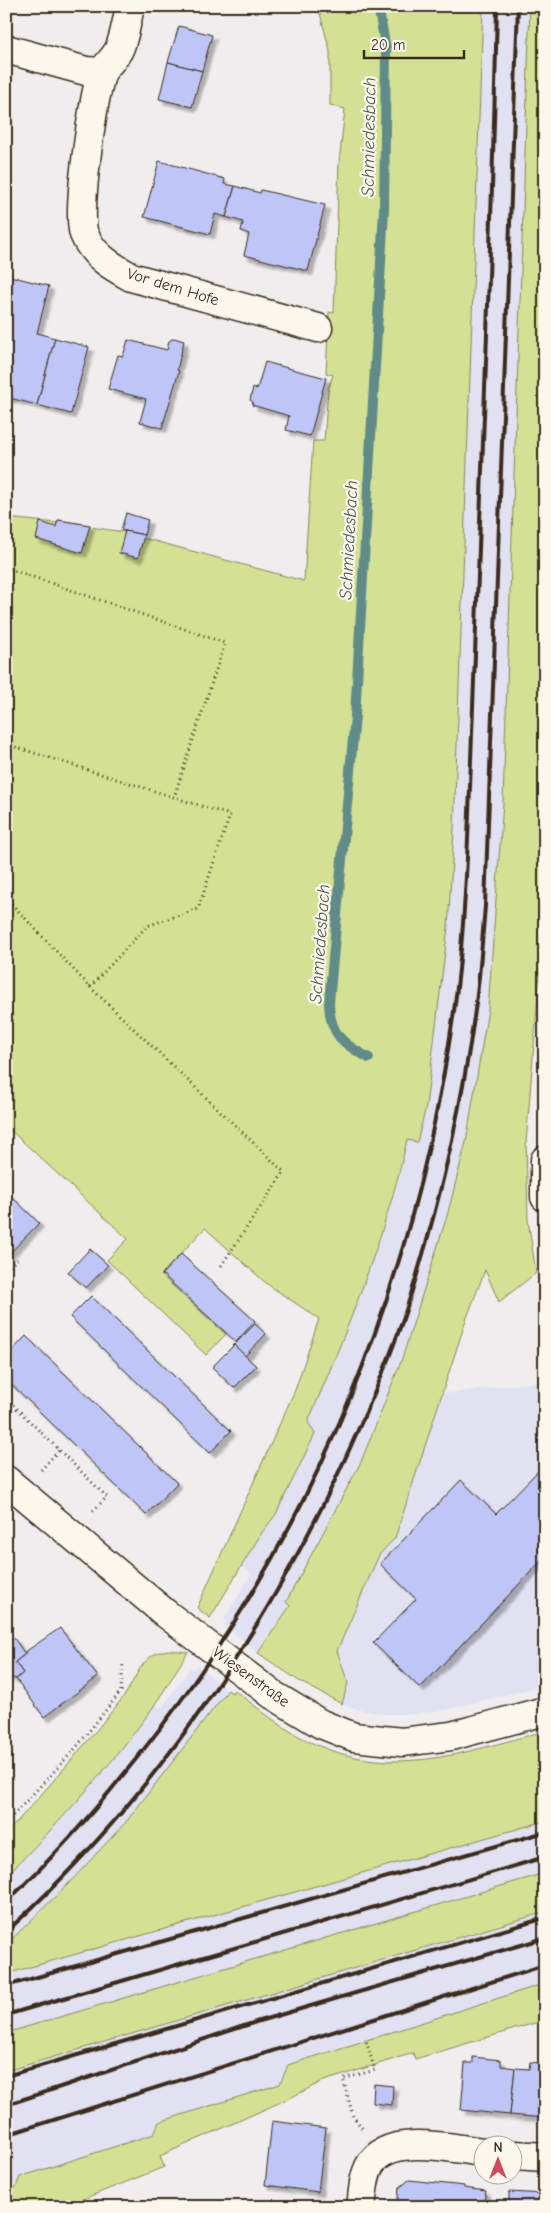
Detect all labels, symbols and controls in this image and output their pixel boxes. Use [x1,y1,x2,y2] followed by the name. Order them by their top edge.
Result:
[364,28,464,60] scale bar
[371,36,405,54] text: 20 m
[357,77,381,197] water label: Schmiedesbach
[125,265,221,309] street label: Vor dem Hofe
[335,480,363,600] water label: Schmiedesbach
[305,884,335,1004] water label: Schmiedesbach
[209,1643,293,1711] street label: Wiesenstraße
[474,2136,524,2186] north arrow
[493,2139,503,2156] text: N

